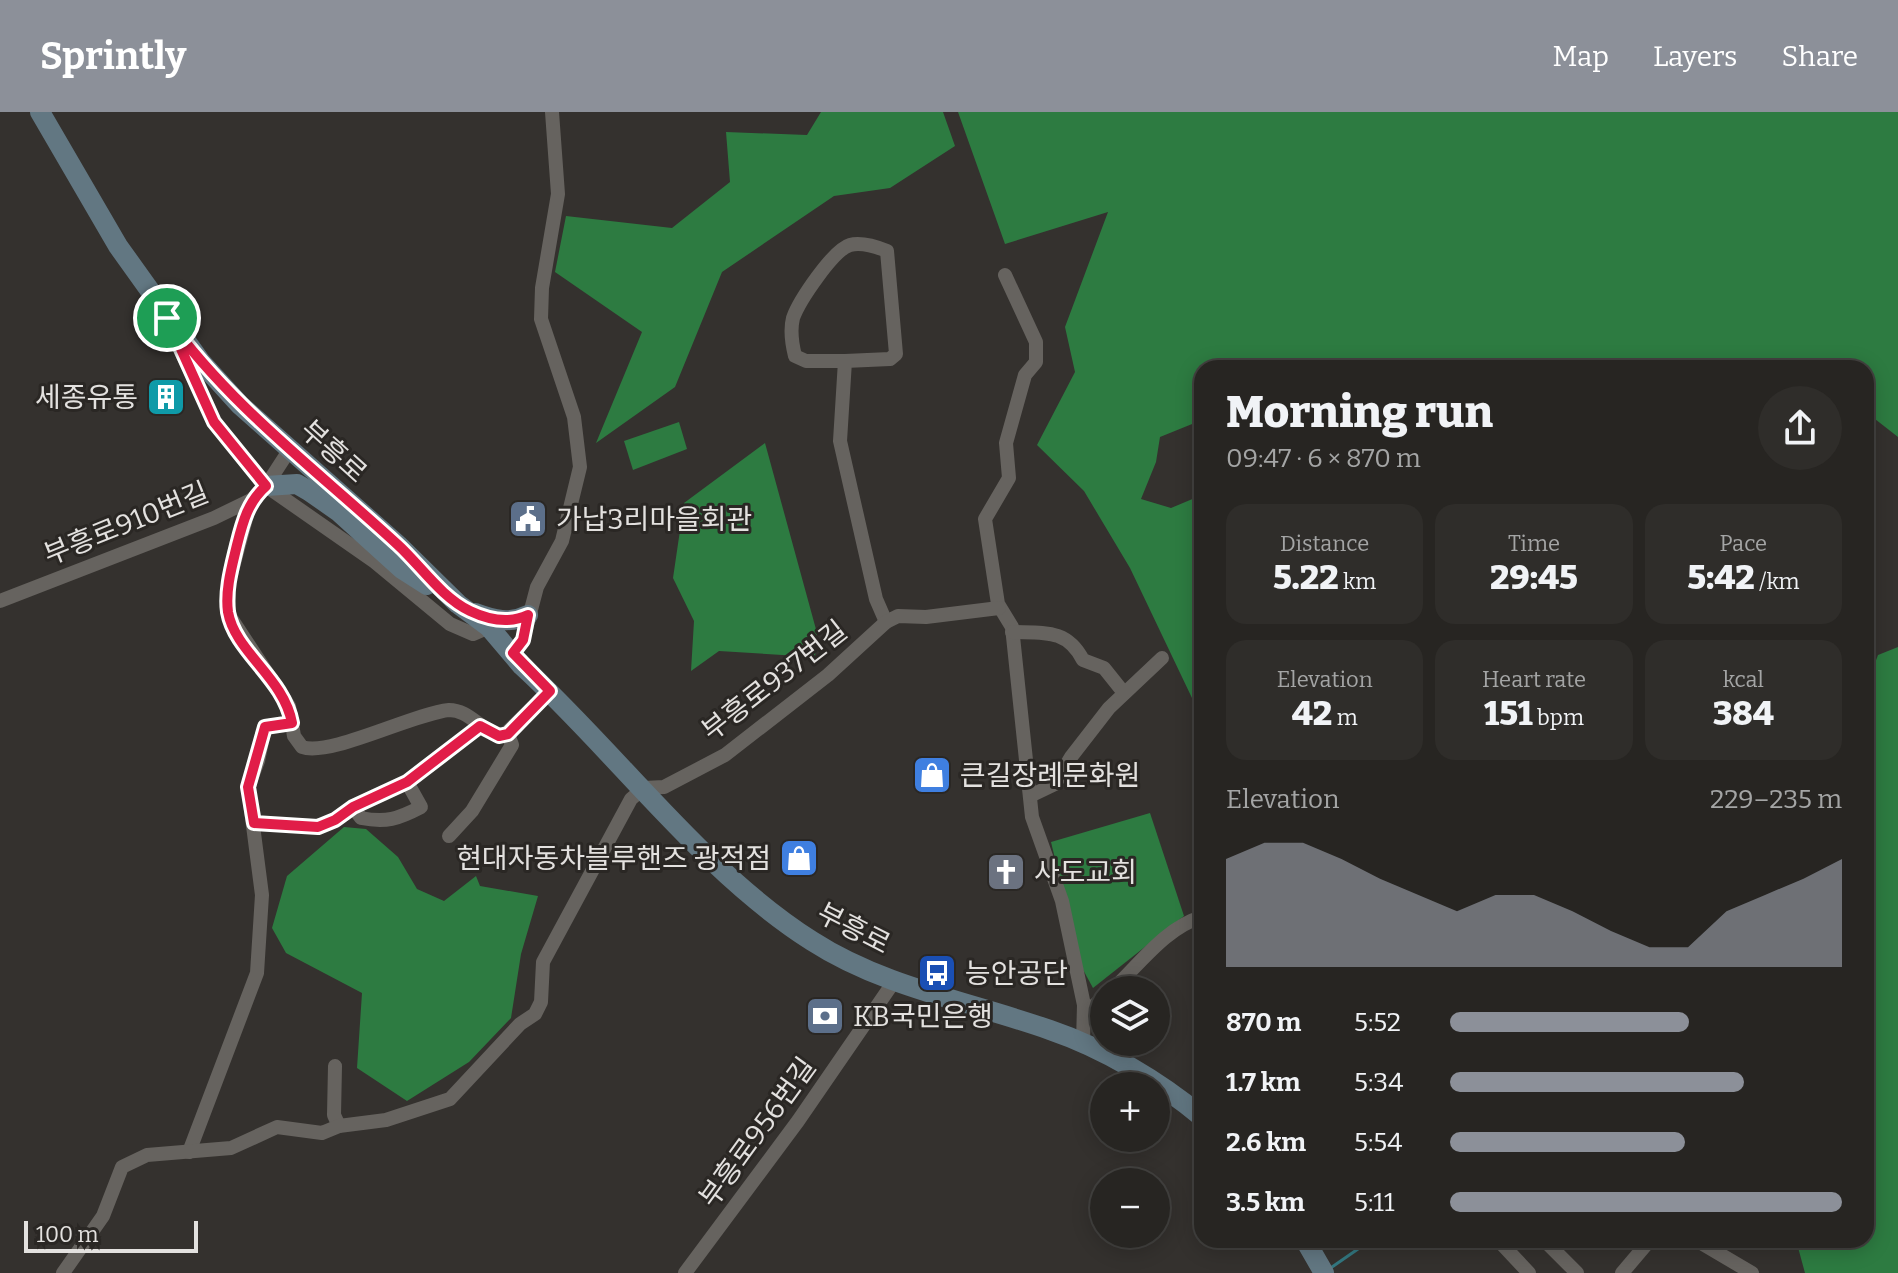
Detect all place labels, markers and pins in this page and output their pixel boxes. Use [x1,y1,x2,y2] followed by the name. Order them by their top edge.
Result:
[133,284,201,352] pin
[145,376,187,418] building icon: 세종유통
[35,381,138,414] place label: 세종유통
[507,498,549,540] public building icon: 가납3리마을회관
[556,503,752,536] place label: 가납3리마을회관
[911,754,953,796] shop icon: 큰길장례문화원
[960,759,1140,792] place label: 큰길장례문화원
[778,837,820,879] shop icon: 현대자동차블루핸즈 광적점
[456,842,771,875] place label: 현대자동차블루핸즈 광적점
[985,851,1027,893] church icon: 사도교회
[1034,856,1137,889] place label: 사도교회
[916,952,958,994] bus stop icon: 능안공단
[965,957,1068,990] place label: 능안공단
[804,995,846,1037] bank icon: KB국민은행
[853,1000,993,1033] place label: KB국민은행

